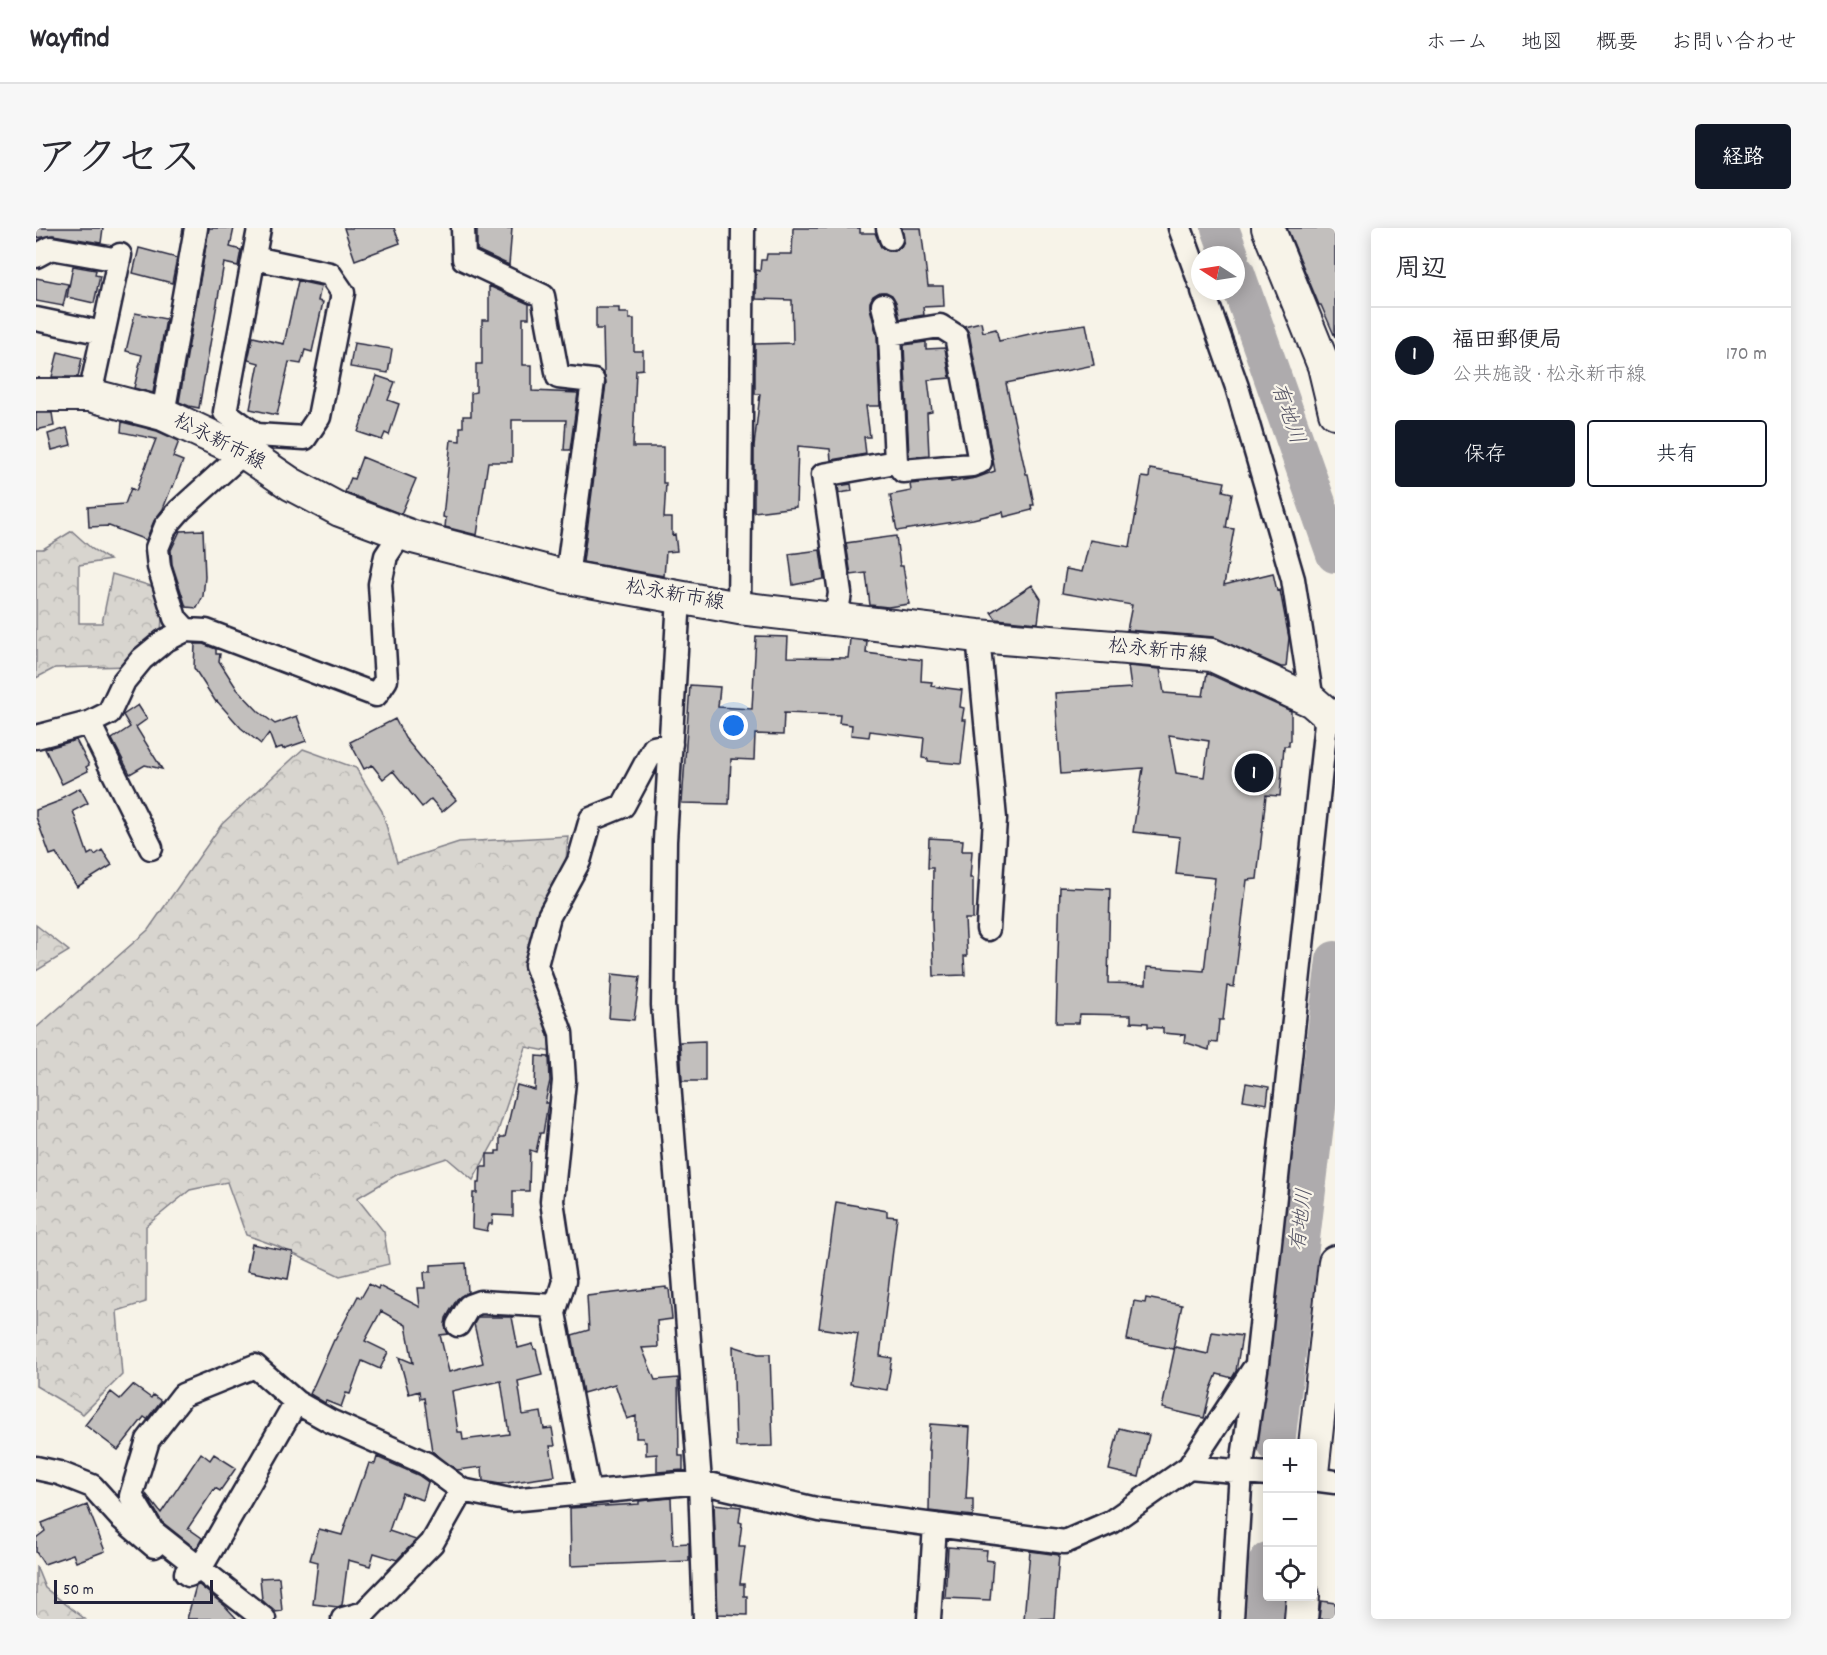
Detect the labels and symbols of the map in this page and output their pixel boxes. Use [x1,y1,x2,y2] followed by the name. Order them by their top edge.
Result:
[1191,246,1245,300] north arrow
[1262,379,1310,449] water label: 有地川
[168,408,270,478] street label: 松永新市線
[623,574,727,618] street label: 松永新市線
[1107,633,1209,671] street label: 松永新市線
[719,711,748,740] your location
[1234,750,1274,796] pin: 1
[1284,1187,1322,1253] water label: 有地川
[54,1577,213,1604] scale bar

